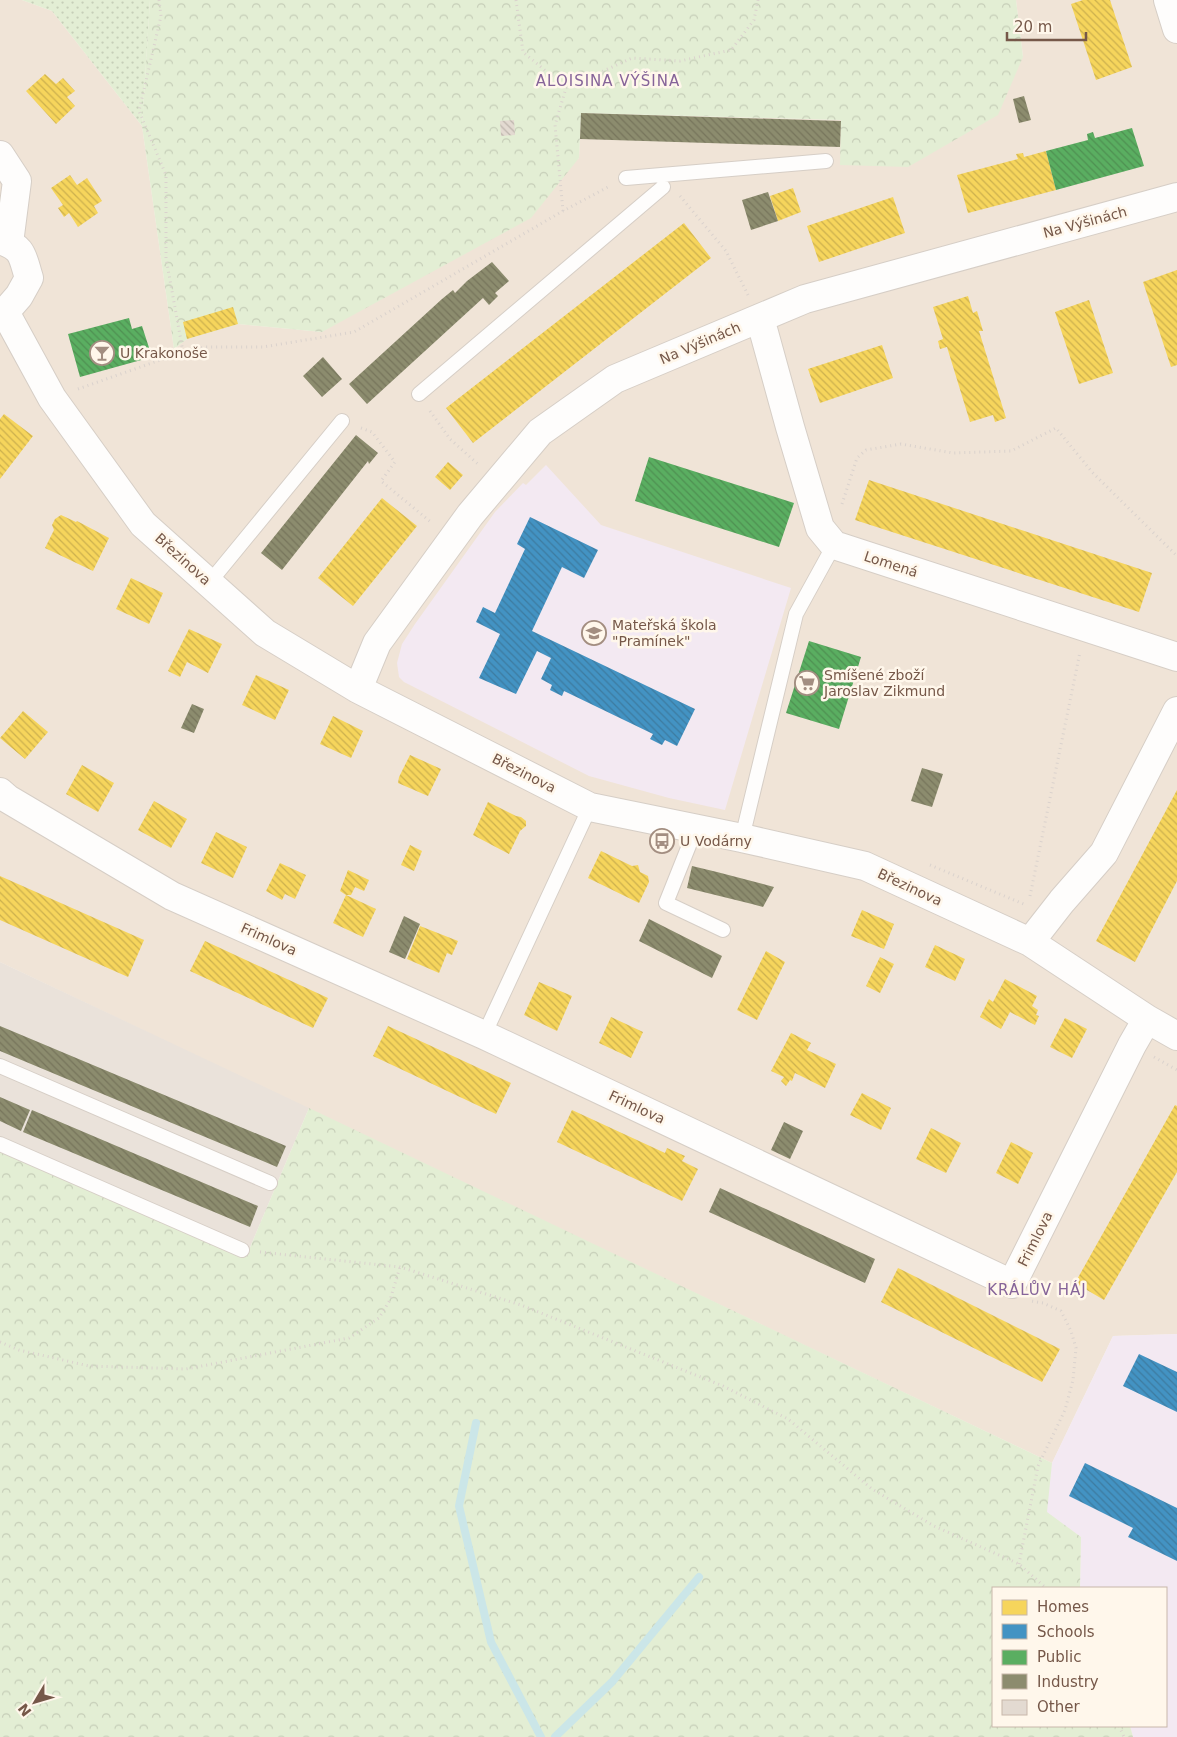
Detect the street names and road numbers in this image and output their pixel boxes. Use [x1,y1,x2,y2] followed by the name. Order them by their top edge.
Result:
[1041,203,1129,241] street label: Na Výšinách
[657,319,743,367] street label: Na Výšinách
[152,530,214,588] street label: Březinova
[862,548,920,580] street label: Lomená
[490,750,558,796] street label: Březinova
[875,865,945,909] street label: Březinova
[239,920,299,958] street label: Frimlova
[607,1087,667,1127] street label: Frimlova
[1014,1209,1056,1269] street label: Frimlova

